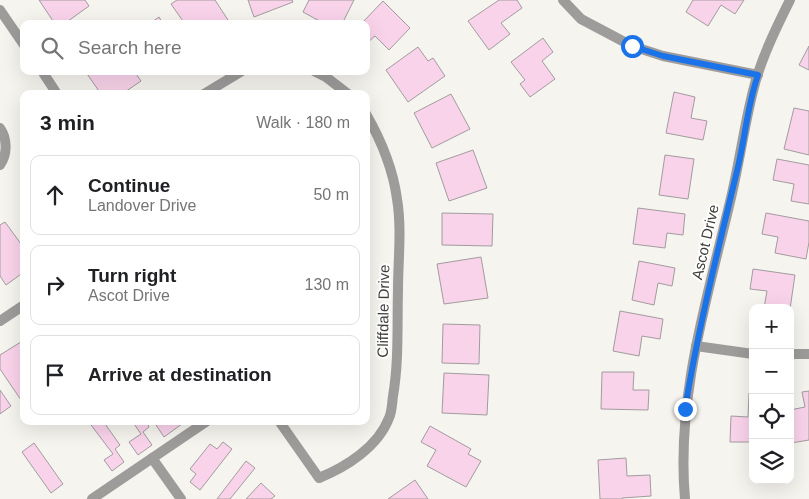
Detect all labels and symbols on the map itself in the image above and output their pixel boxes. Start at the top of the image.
route start [621,35,644,58]
street label: Ascot Drive [688,203,722,281]
street label: Cliffdale Drive [374,264,392,358]
route end [674,398,697,421]

